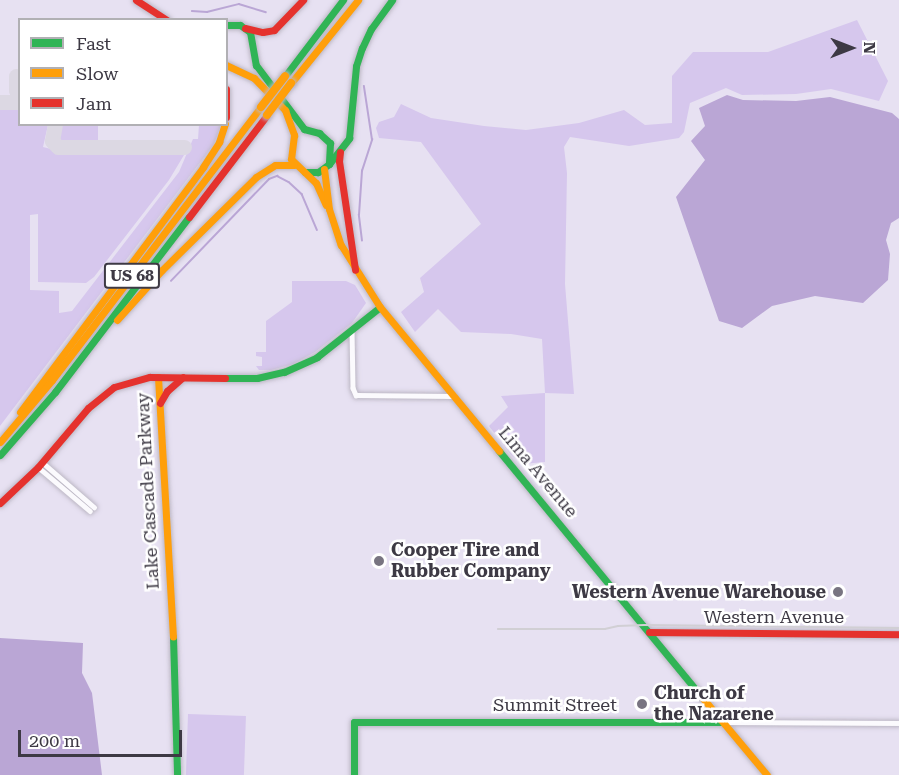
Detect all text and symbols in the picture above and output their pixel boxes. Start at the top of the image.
legend [18,18,228,126]
north arrow [821,18,881,78]
text: Fast [76,33,111,54]
text: N [860,42,879,54]
text: Slow [76,63,118,84]
text: Jam [76,93,112,114]
road number: US 68 [104,263,160,289]
street label: Lake Cascade Parkway [132,392,164,590]
street label: Lima Avenue [494,422,582,522]
place label: Cooper Tire and Rubber Company [391,540,551,582]
marker: Cooper Tire and Rubber Company [372,554,386,568]
place label: Western Avenue Warehouse [572,581,826,603]
marker: Western Avenue Warehouse [831,585,845,599]
street label: Western Avenue [704,606,844,628]
place label: Church of the Nazarene [654,683,774,726]
street label: Summit Street [493,694,617,716]
marker: Church of the Nazarene [635,697,649,711]
scale bar [21,718,184,756]
text: 200 m [29,730,80,751]

